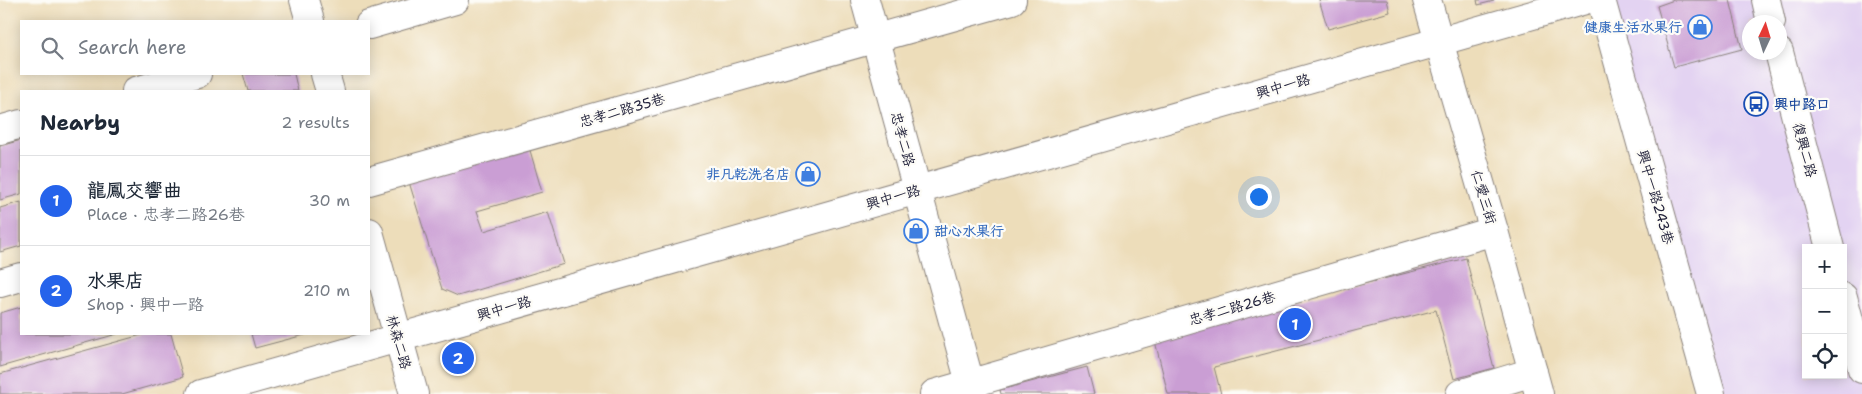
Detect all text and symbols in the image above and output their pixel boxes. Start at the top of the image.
shop icon: 健康生活水果行 [1687,14,1713,40]
north arrow [1742,15,1787,60]
place label: 健康生活水果行 [1584,18,1682,36]
search box [20,20,370,75]
icon: search [38,34,66,62]
text: Search here [78,35,187,60]
street label: 興中一路 [1254,70,1312,102]
street label: 忠孝二路35巷 [577,89,668,131]
bus stop icon: 興中路口 [1743,91,1769,117]
place label: 興中路口 [1774,95,1830,113]
text: Nearby [40,109,120,137]
street label: 忠孝二路 [887,110,919,168]
text: 2 results [281,112,350,133]
street label: 復興二路 [1789,121,1821,179]
street label: 興中一路243巷 [1634,148,1678,247]
shop icon: 非凡乾洗名店 [795,161,821,187]
place label: 非凡乾洗名店 [706,165,790,183]
street label: 仁愛三街 [1467,168,1501,226]
text: 龍鳳交響曲 [87,178,182,203]
street label: 興中一路 [864,181,922,213]
your location [1246,184,1272,210]
text: 1 [52,190,60,211]
text: 30 m [309,190,350,211]
text: Place · 忠孝二路26巷 [87,204,245,225]
shop icon: 甜心水果行 [903,218,929,244]
place label: 甜心水果行 [934,222,1004,240]
map controls [1802,244,1847,379]
button: + [1802,244,1847,289]
text: 水果店 [87,268,144,293]
text: 2 [50,280,62,301]
text: 210 m [303,280,350,301]
street label: 忠孝二路26巷 [1187,287,1278,329]
button: − [1802,289,1847,334]
street label: 興中一路 [475,292,533,324]
text: Shop · 興中一路 [87,294,204,315]
pin: 1 [1279,305,1311,343]
street label: 林森二路 [383,313,415,371]
button: locate [1802,334,1847,379]
pin: 2 [442,339,474,377]

